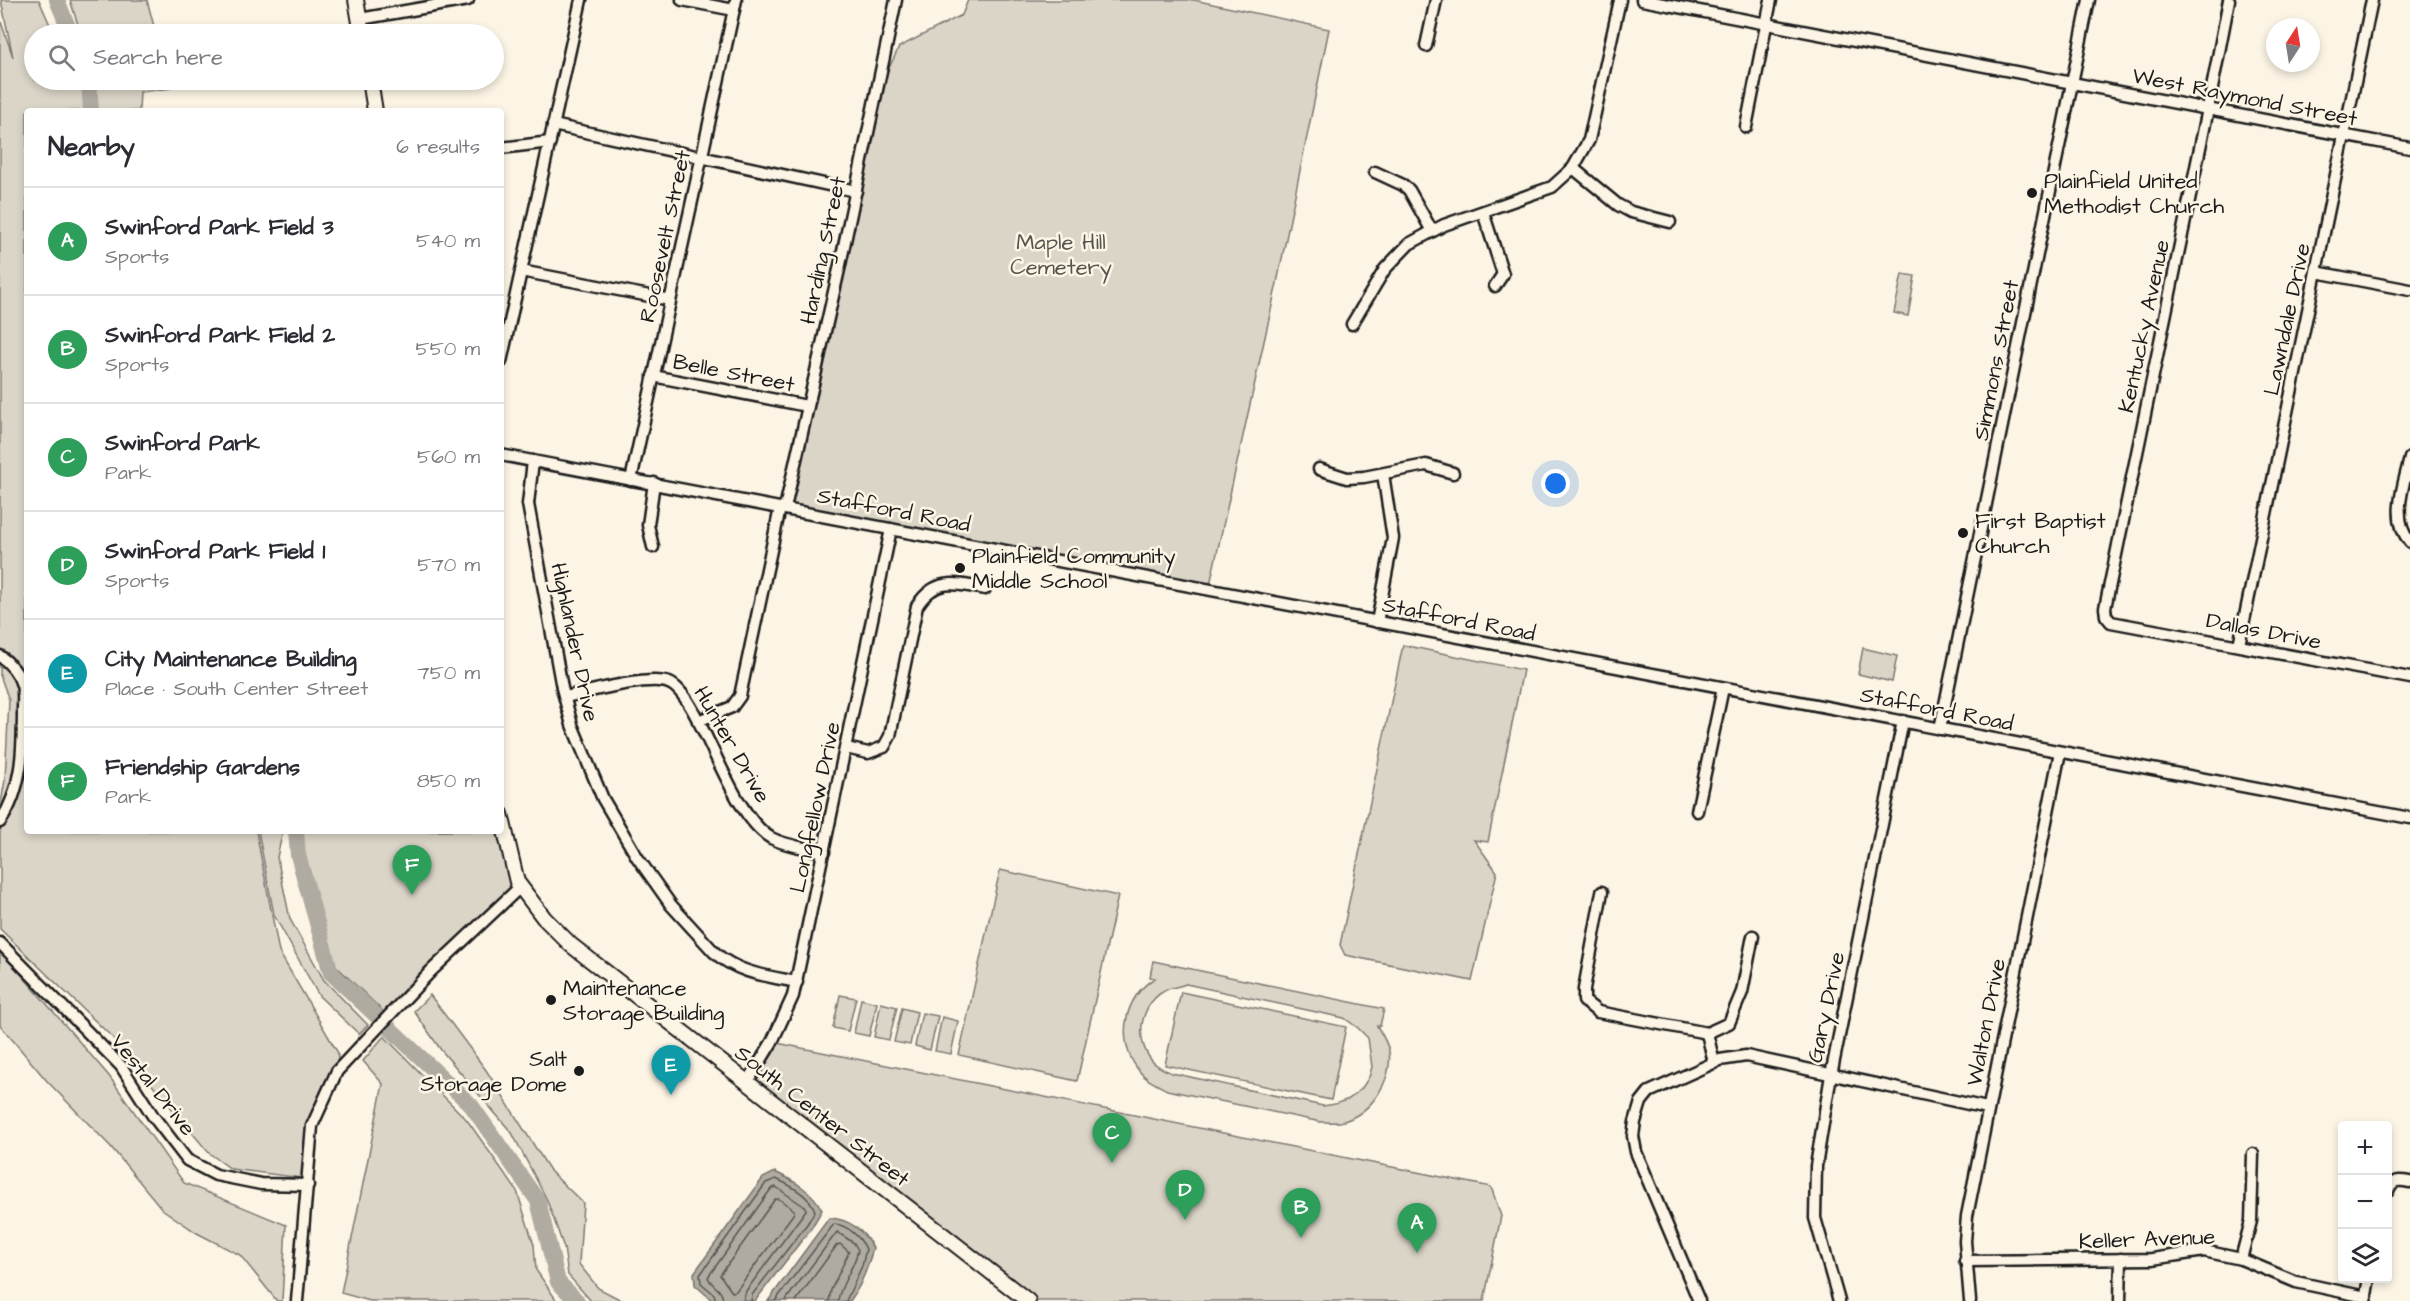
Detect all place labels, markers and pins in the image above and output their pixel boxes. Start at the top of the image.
place label: Plainfield United Methodist Church [2044,166,2224,222]
marker: Plainfield United Methodist Church [2025,186,2039,200]
place label: First Baptist Church [1975,506,2106,562]
marker: First Baptist Church [1956,526,1970,540]
place label: Plainfield Community Middle School [972,541,1176,597]
marker: Plainfield Community Middle School [953,561,967,575]
pin: F [392,846,432,895]
place label: Maintenance Storage Building [563,973,724,1030]
marker: Maintenance Storage Building [544,993,558,1007]
place label: Salt Storage Dome [421,1044,567,1101]
pin: E [652,1046,690,1095]
marker: Salt Storage Dome [572,1064,586,1078]
pin: C [1092,1114,1132,1163]
pin: D [1166,1170,1204,1220]
pin: B [1282,1188,1320,1238]
pin: A [1398,1204,1436,1253]

